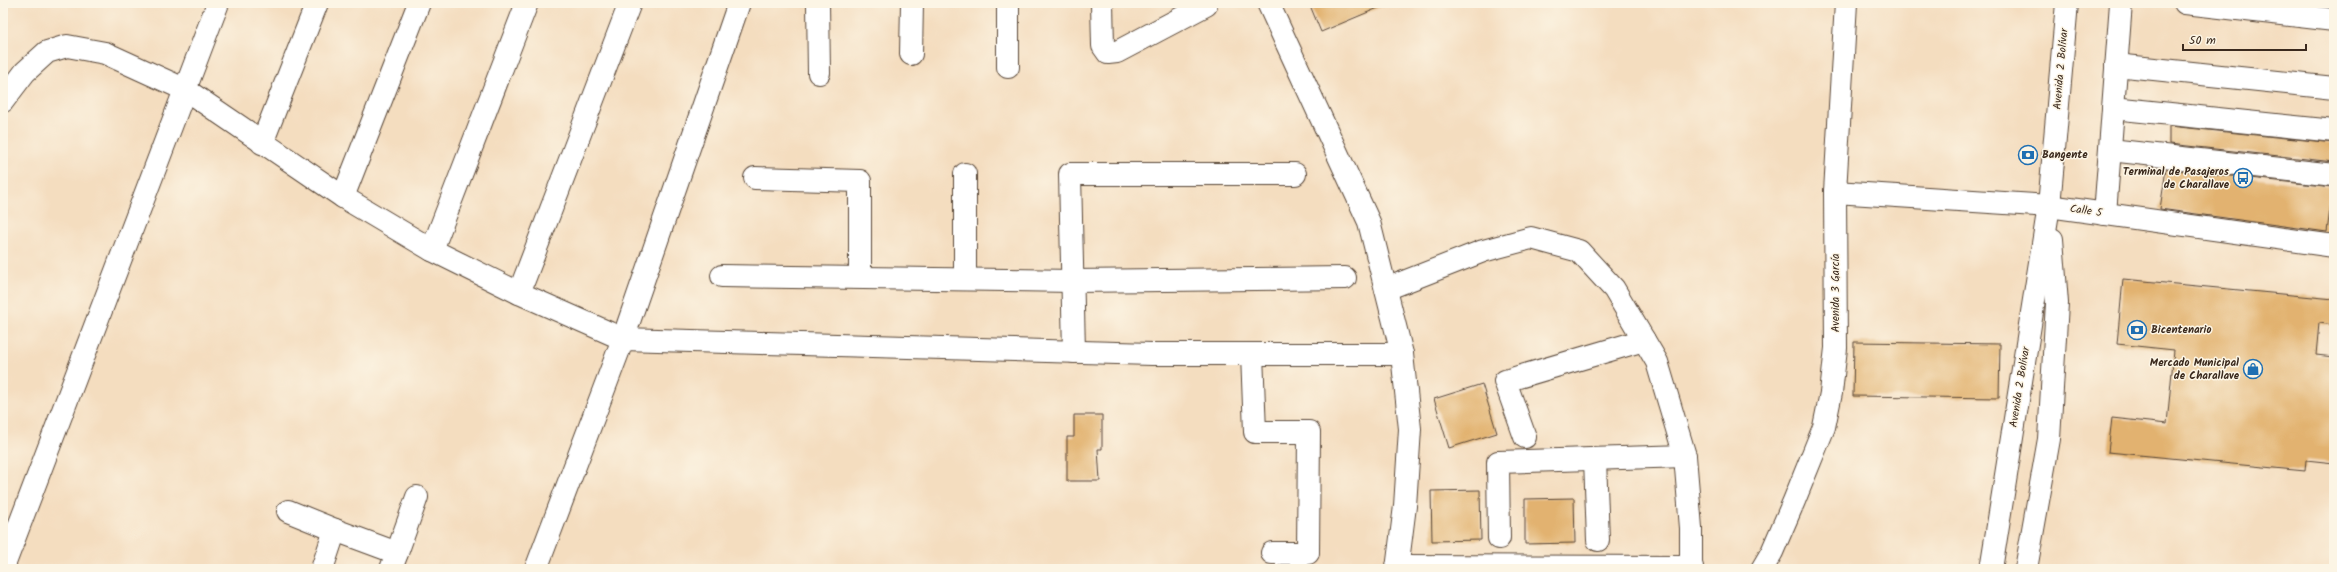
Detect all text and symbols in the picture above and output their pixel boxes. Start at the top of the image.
street label: Avenida 2 Bolívar [2048,26,2074,110]
scale bar [2183,26,2306,52]
text: 50 m [2189,31,2216,50]
bank icon: Bangente [2017,144,2039,166]
place label: Bangente [2042,146,2088,164]
place label: Terminal de Pasajeros de Charallave [2123,163,2230,194]
bus stop icon: Terminal de Pasajeros de Charallave [2232,167,2254,189]
street label: Calle 5 [2069,200,2104,222]
street label: Avenida 3 García [1827,254,1845,332]
bank icon: Bicentenario [2126,319,2148,341]
place label: Bicentenario [2151,321,2211,339]
street label: Avenida 2 Bolívar [2005,344,2035,429]
place label: Mercado Municipal de Charallave [2150,354,2240,385]
shop icon: Mercado Municipal de Charallave [2242,358,2264,380]

